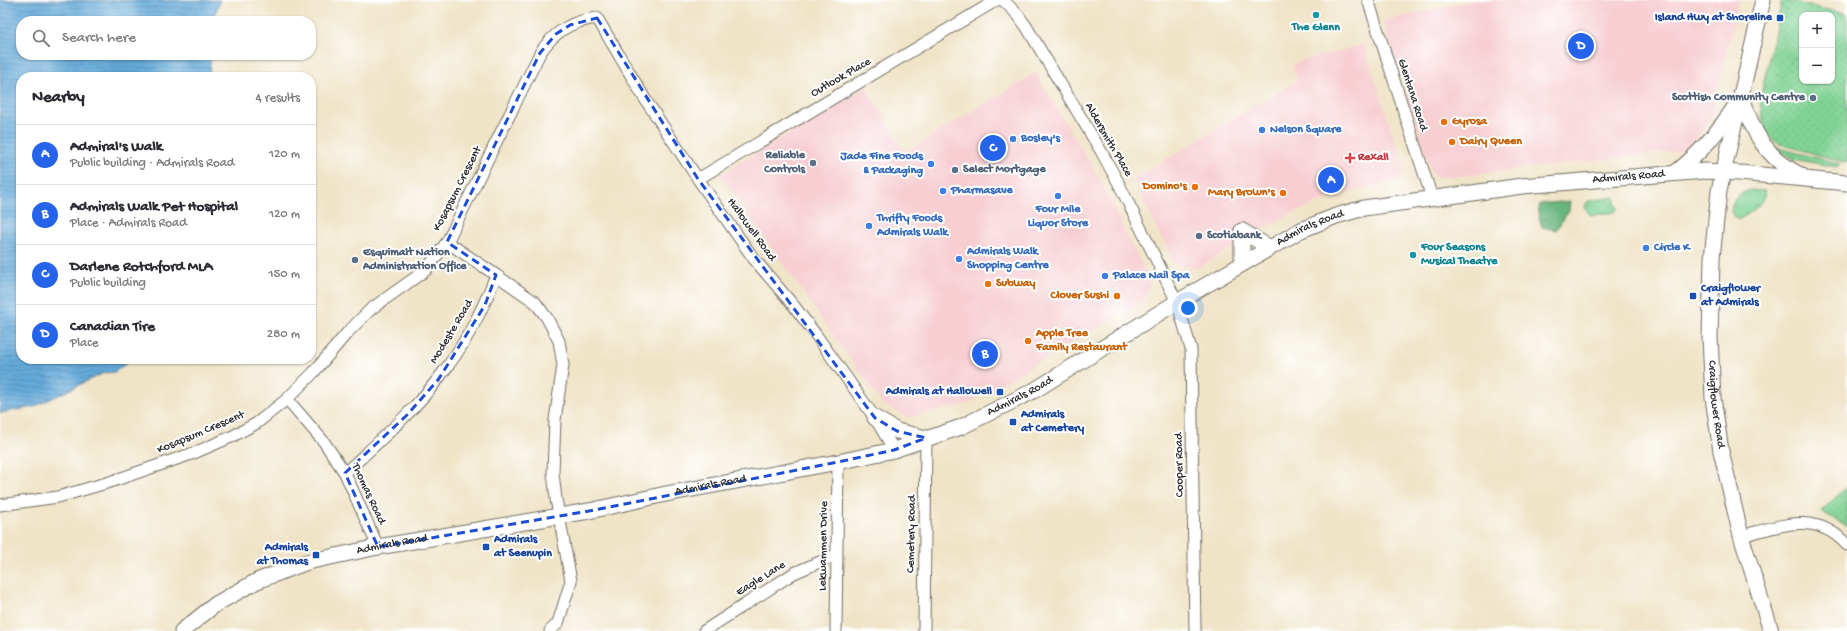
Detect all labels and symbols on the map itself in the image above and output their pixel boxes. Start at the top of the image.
marker: The Glenn [1311,10,1321,20]
place label: Island Hwy at Shoreline [1655,11,1773,25]
marker: Island Hwy at Shoreline [1775,13,1785,23]
place label: The Glenn [1291,21,1340,35]
pin: D [1568,31,1594,61]
street label: Outlook Place [808,55,874,101]
street label: Glentana Road [1394,57,1431,134]
place label: Scottish Community Centre [1672,91,1806,105]
marker: Scottish Community Centre [1808,93,1818,103]
street label: Aldersmith Place [1081,101,1135,180]
place label: Gyrosa [1452,115,1488,129]
marker: Gyrosa [1439,117,1449,127]
place label: Nelson Square [1270,123,1342,137]
marker: Nelson Square [1257,125,1267,135]
place label: Bosley's [1020,132,1061,146]
pin: C [980,133,1006,163]
marker: Bosley's [1008,134,1018,144]
place label: Dairy Queen [1459,135,1522,149]
marker: Dairy Queen [1447,137,1457,147]
street label: Kosapsum Crescent [431,143,486,234]
place label: Reliable Controls [763,149,806,177]
place label: Jade Fine Foods & Packaging [839,150,924,178]
place label: Rexall [1357,151,1389,165]
marker: Rexall [1345,153,1355,163]
marker: Reliable Controls [808,158,818,168]
marker: Jade Fine Foods & Packaging [926,159,936,169]
place label: Select Mortgage [963,163,1046,177]
marker: Select Mortgage [950,165,960,175]
pin: A [1318,165,1344,195]
street label: Admirals Road [1592,167,1666,187]
place label: Domino's [1141,180,1188,194]
marker: Domino's [1190,182,1200,192]
place label: Pharmasave [950,184,1014,198]
marker: Pharmasave [938,186,948,196]
place label: Mary Brown's [1208,186,1276,200]
marker: Mary Brown's [1278,188,1288,198]
marker: Four Mile Liquor Store [1053,191,1063,201]
street label: Hallowell Road [723,196,779,265]
place label: Four Mile Liquor Store [1028,203,1089,231]
street label: Admirals Road [1274,207,1346,250]
place label: Thrifty Foods Admirals Walk [876,212,950,240]
marker: Thrifty Foods Admirals Walk [864,221,874,231]
place label: Scotiabank [1207,229,1263,243]
marker: Scotiabank [1194,231,1204,241]
place label: Four Seasons Musical Theatre [1420,241,1498,269]
place label: Circle K [1653,241,1691,255]
marker: Circle K [1641,243,1651,253]
place label: Admirals Walk Shopping Centre [966,245,1050,273]
place label: Esquimalt Nation Administration Office [362,246,467,274]
marker: Four Seasons Musical Theatre [1408,250,1418,260]
marker: Admirals Walk Shopping Centre [954,254,964,264]
marker: Esquimalt Nation Administration Office [350,255,360,265]
place label: Palace Nail Spa [1112,269,1191,283]
marker: Palace Nail Spa [1100,271,1110,281]
place label: Subway [996,277,1035,291]
marker: Subway [983,279,993,289]
place label: Craigflower at Admirals [1700,282,1762,310]
place label: Clover Sushi [1049,289,1109,303]
marker: Clover Sushi [1112,291,1122,301]
marker: Craigflower at Admirals [1688,291,1698,301]
street label: Modeste Road [427,297,477,367]
your location [1178,298,1198,318]
place label: Apple Tree Family Restaurant [1035,327,1128,355]
marker: Apple Tree Family Restaurant [1023,336,1033,346]
pin: B [972,339,998,369]
street label: Craigflower Road [1704,360,1728,450]
street label: Admirals Road [985,373,1056,420]
place label: Admirals at Hallowell [885,385,992,399]
marker: Admirals at Hallowell [995,387,1005,397]
street label: Kosapsum Crescent [155,408,248,458]
place label: Admirals at Cemetery [1020,408,1084,436]
marker: Admirals at Cemetery [1008,417,1018,427]
street label: Cooper Road [1172,432,1188,497]
street label: Thomas Road [347,460,389,528]
street label: Admirals Road [674,472,749,499]
street label: Cemetery Road [904,494,920,573]
street label: Lekwammen Drive [816,500,832,591]
street label: Admirals Road [355,531,430,558]
place label: Admirals at Seenupin [493,533,552,561]
place label: Admirals at Thomas [256,541,309,569]
marker: Admirals at Seenupin [481,542,491,552]
marker: Admirals at Thomas [311,550,321,560]
street label: Eagle Lane [734,558,789,600]

